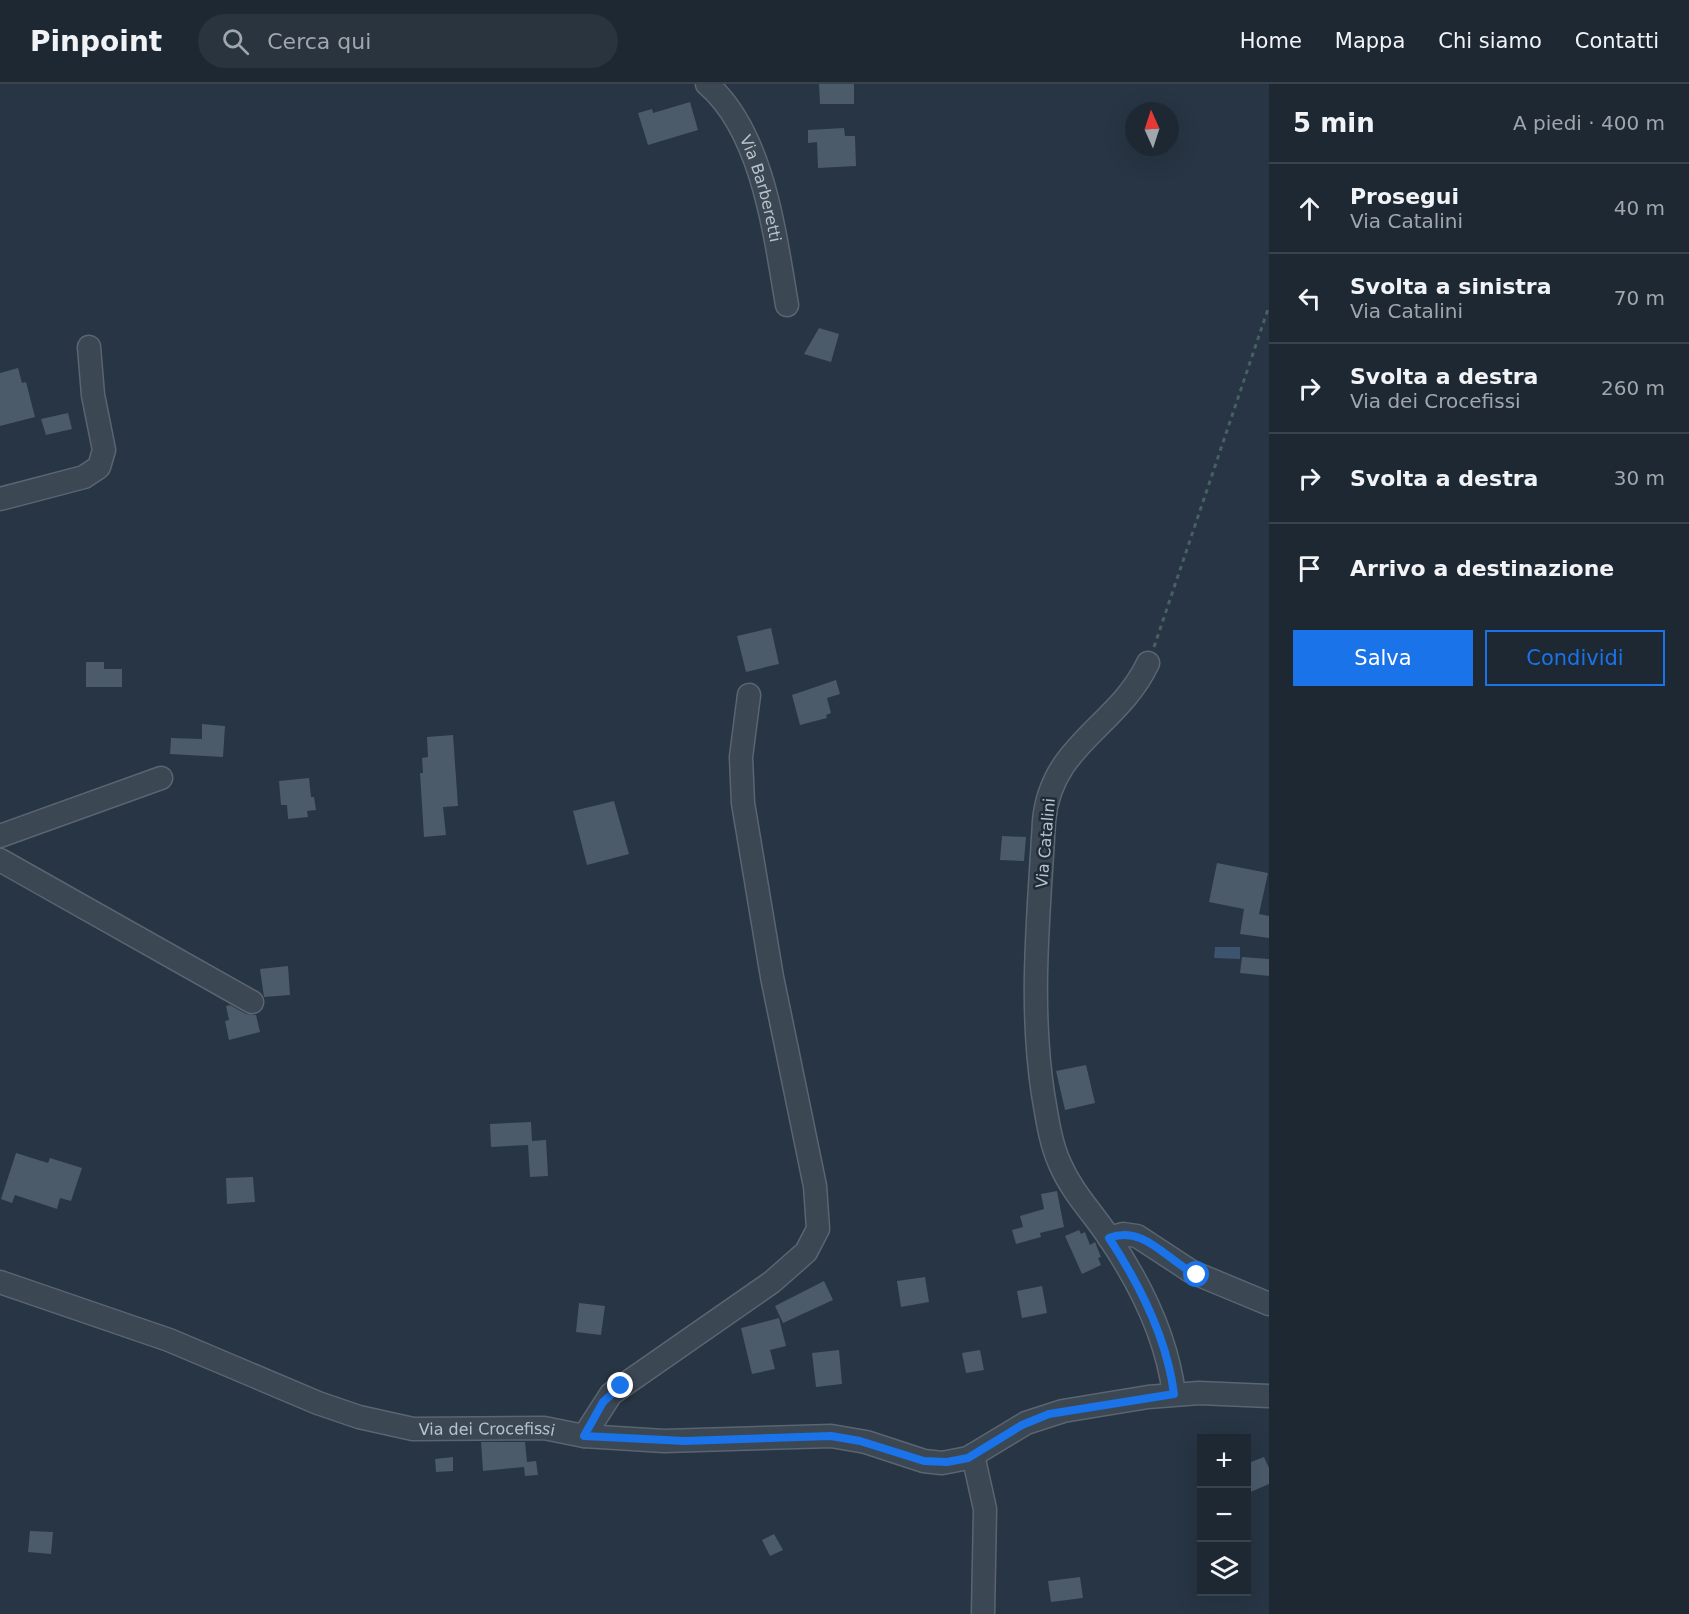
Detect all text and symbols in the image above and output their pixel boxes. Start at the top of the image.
search box [198,14,618,68]
text: Pinpoint [30,25,162,58]
icon: search [219,25,252,58]
text: Cerca qui [267,29,371,54]
text: Home [1240,29,1302,53]
text: Mappa [1335,29,1405,53]
text: Chi siamo [1438,29,1542,53]
text: Contatti [1575,29,1659,53]
north arrow [1125,102,1179,156]
text: 5 min [1293,108,1375,138]
text: A piedi · 400 m [1513,111,1665,135]
street label: Via Barberetti [736,132,785,244]
text: Prosegui [1350,184,1459,209]
icon: ahead [1293,192,1326,225]
text: 40 m [1614,196,1665,220]
text: Via Catalini [1350,209,1463,233]
text: Svolta a sinistra [1350,274,1552,299]
icon: left [1293,282,1326,315]
text: 70 m [1614,286,1665,310]
text: Via Catalini [1350,299,1463,323]
text: Svolta a destra [1350,364,1538,389]
icon: right [1293,372,1326,405]
text: 260 m [1601,376,1665,400]
text: Via dei Crocefissi [1350,389,1521,413]
icon: right [1293,462,1326,495]
text: Svolta a destra [1350,466,1538,491]
text: 30 m [1614,466,1665,490]
icon: arrive [1293,552,1326,585]
text: Arrivo a destinazione [1350,556,1614,581]
button: Salva [1293,630,1473,686]
button: Condividi [1485,630,1665,686]
street label: Via Catalini [1032,797,1059,889]
route start [1183,1261,1209,1287]
route end [607,1372,633,1398]
street label: Via dei Crocefissi [419,1419,557,1440]
map controls [1197,1434,1251,1596]
button: + [1197,1434,1251,1488]
button: − [1197,1488,1251,1542]
button: layers [1197,1542,1251,1596]

